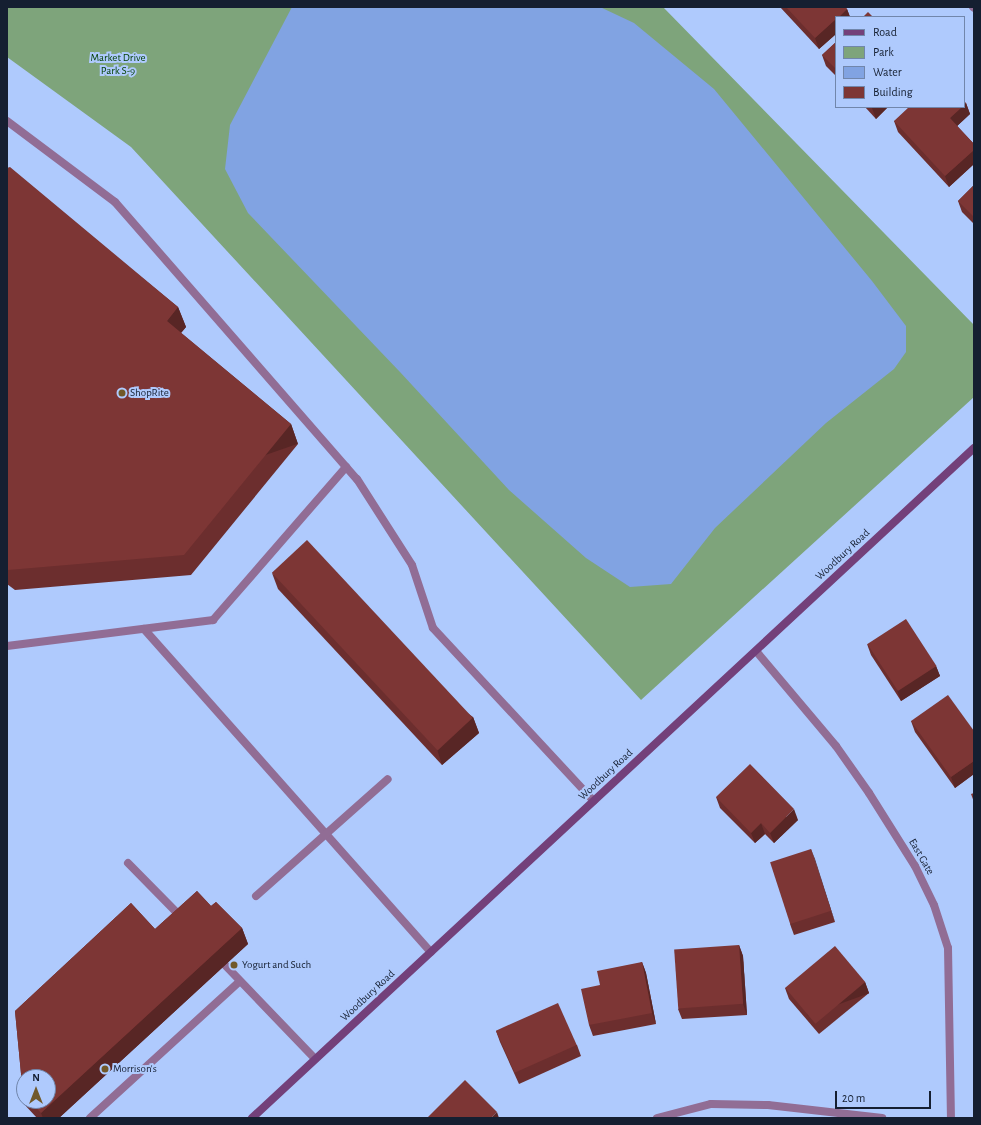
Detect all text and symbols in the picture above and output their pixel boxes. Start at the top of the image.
legend [835,16,965,108]
text: Road [873,26,897,38]
text: Park [873,46,894,58]
park label: Market Drive Park S-9 [90,52,146,78]
text: Water [873,66,902,78]
text: Building [873,86,913,98]
place label: ShopRite [130,386,169,400]
marker: ShopRite [117,388,127,398]
street label: Woodbury Road [813,527,873,583]
street label: Woodbury Road [576,747,636,803]
street label: East Gate [905,837,937,877]
place label: Yogurt and Such [242,958,311,972]
marker: Yogurt and Such [229,960,239,970]
street label: Woodbury Road [338,968,398,1024]
place label: Morrison's [113,1062,157,1076]
marker: Morrison's [100,1064,110,1074]
north arrow [16,1069,56,1109]
text: N [32,1072,40,1083]
scale bar [837,1083,933,1109]
text: 20 m [842,1092,865,1104]

